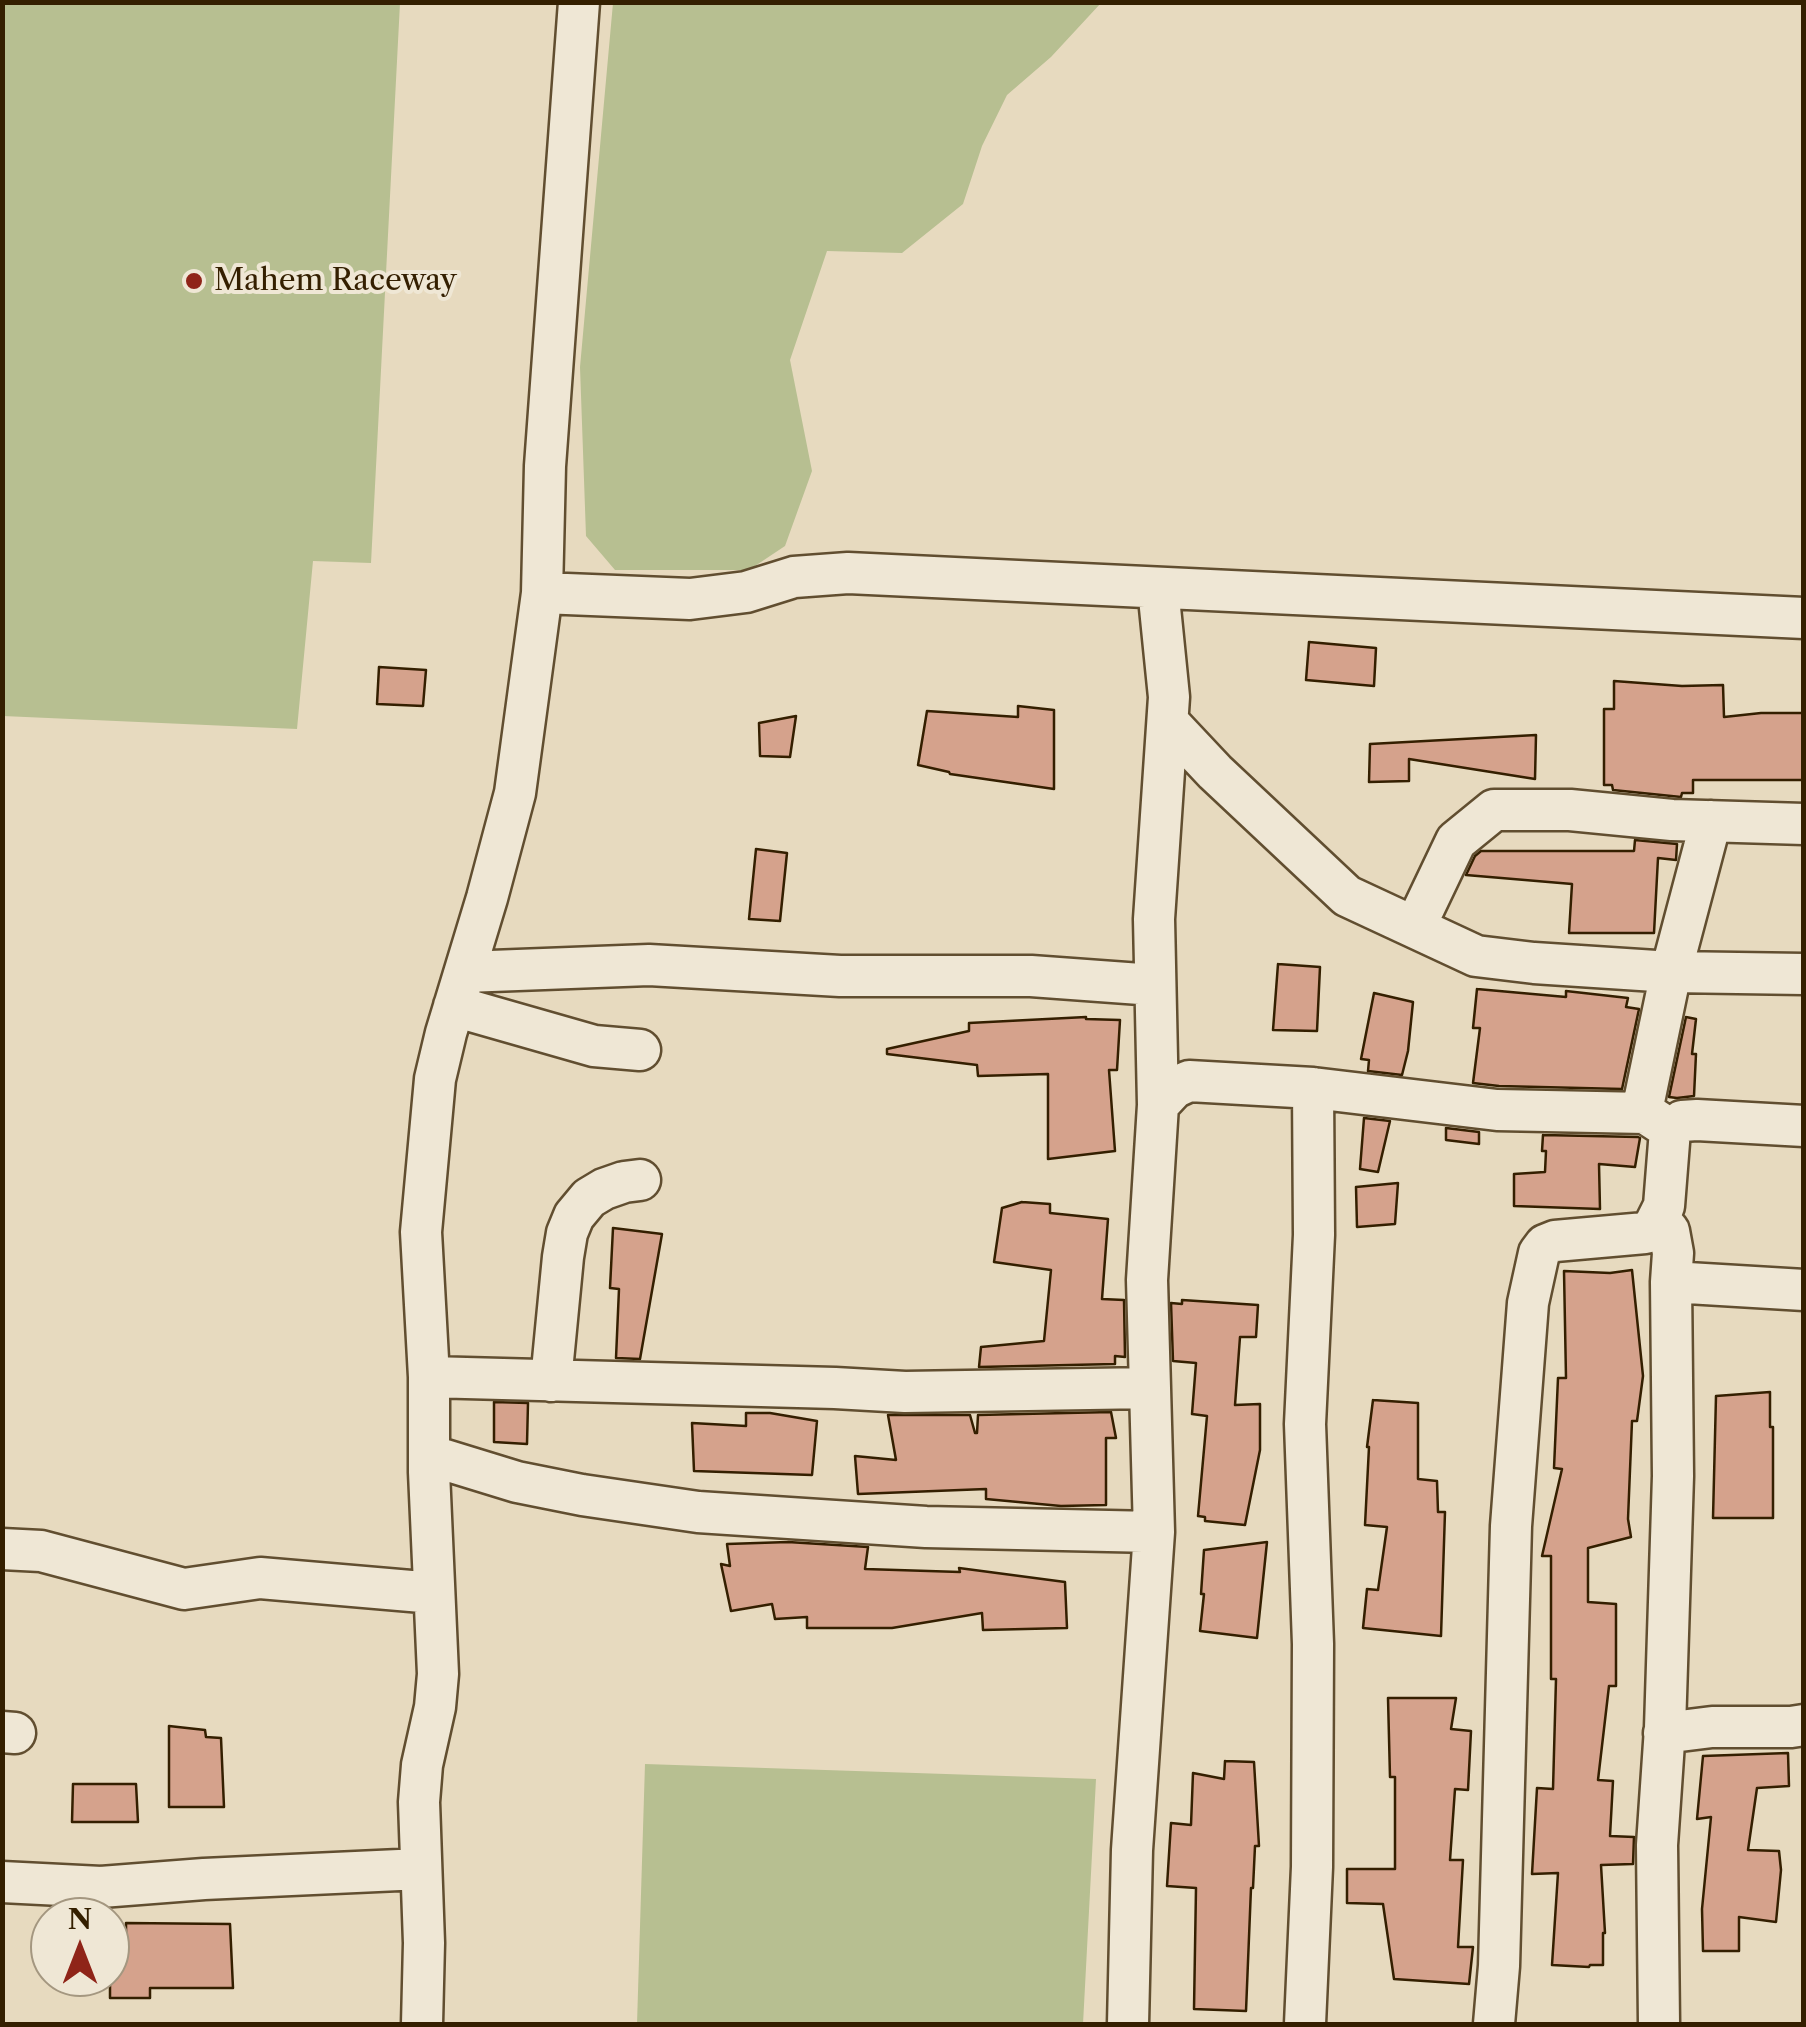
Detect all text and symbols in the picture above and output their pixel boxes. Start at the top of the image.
place label: Mahem Raceway [214,263,457,299]
marker: Mahem Raceway [183,270,205,292]
north arrow [30,1897,130,1997]
text: N [68,1902,92,1936]

